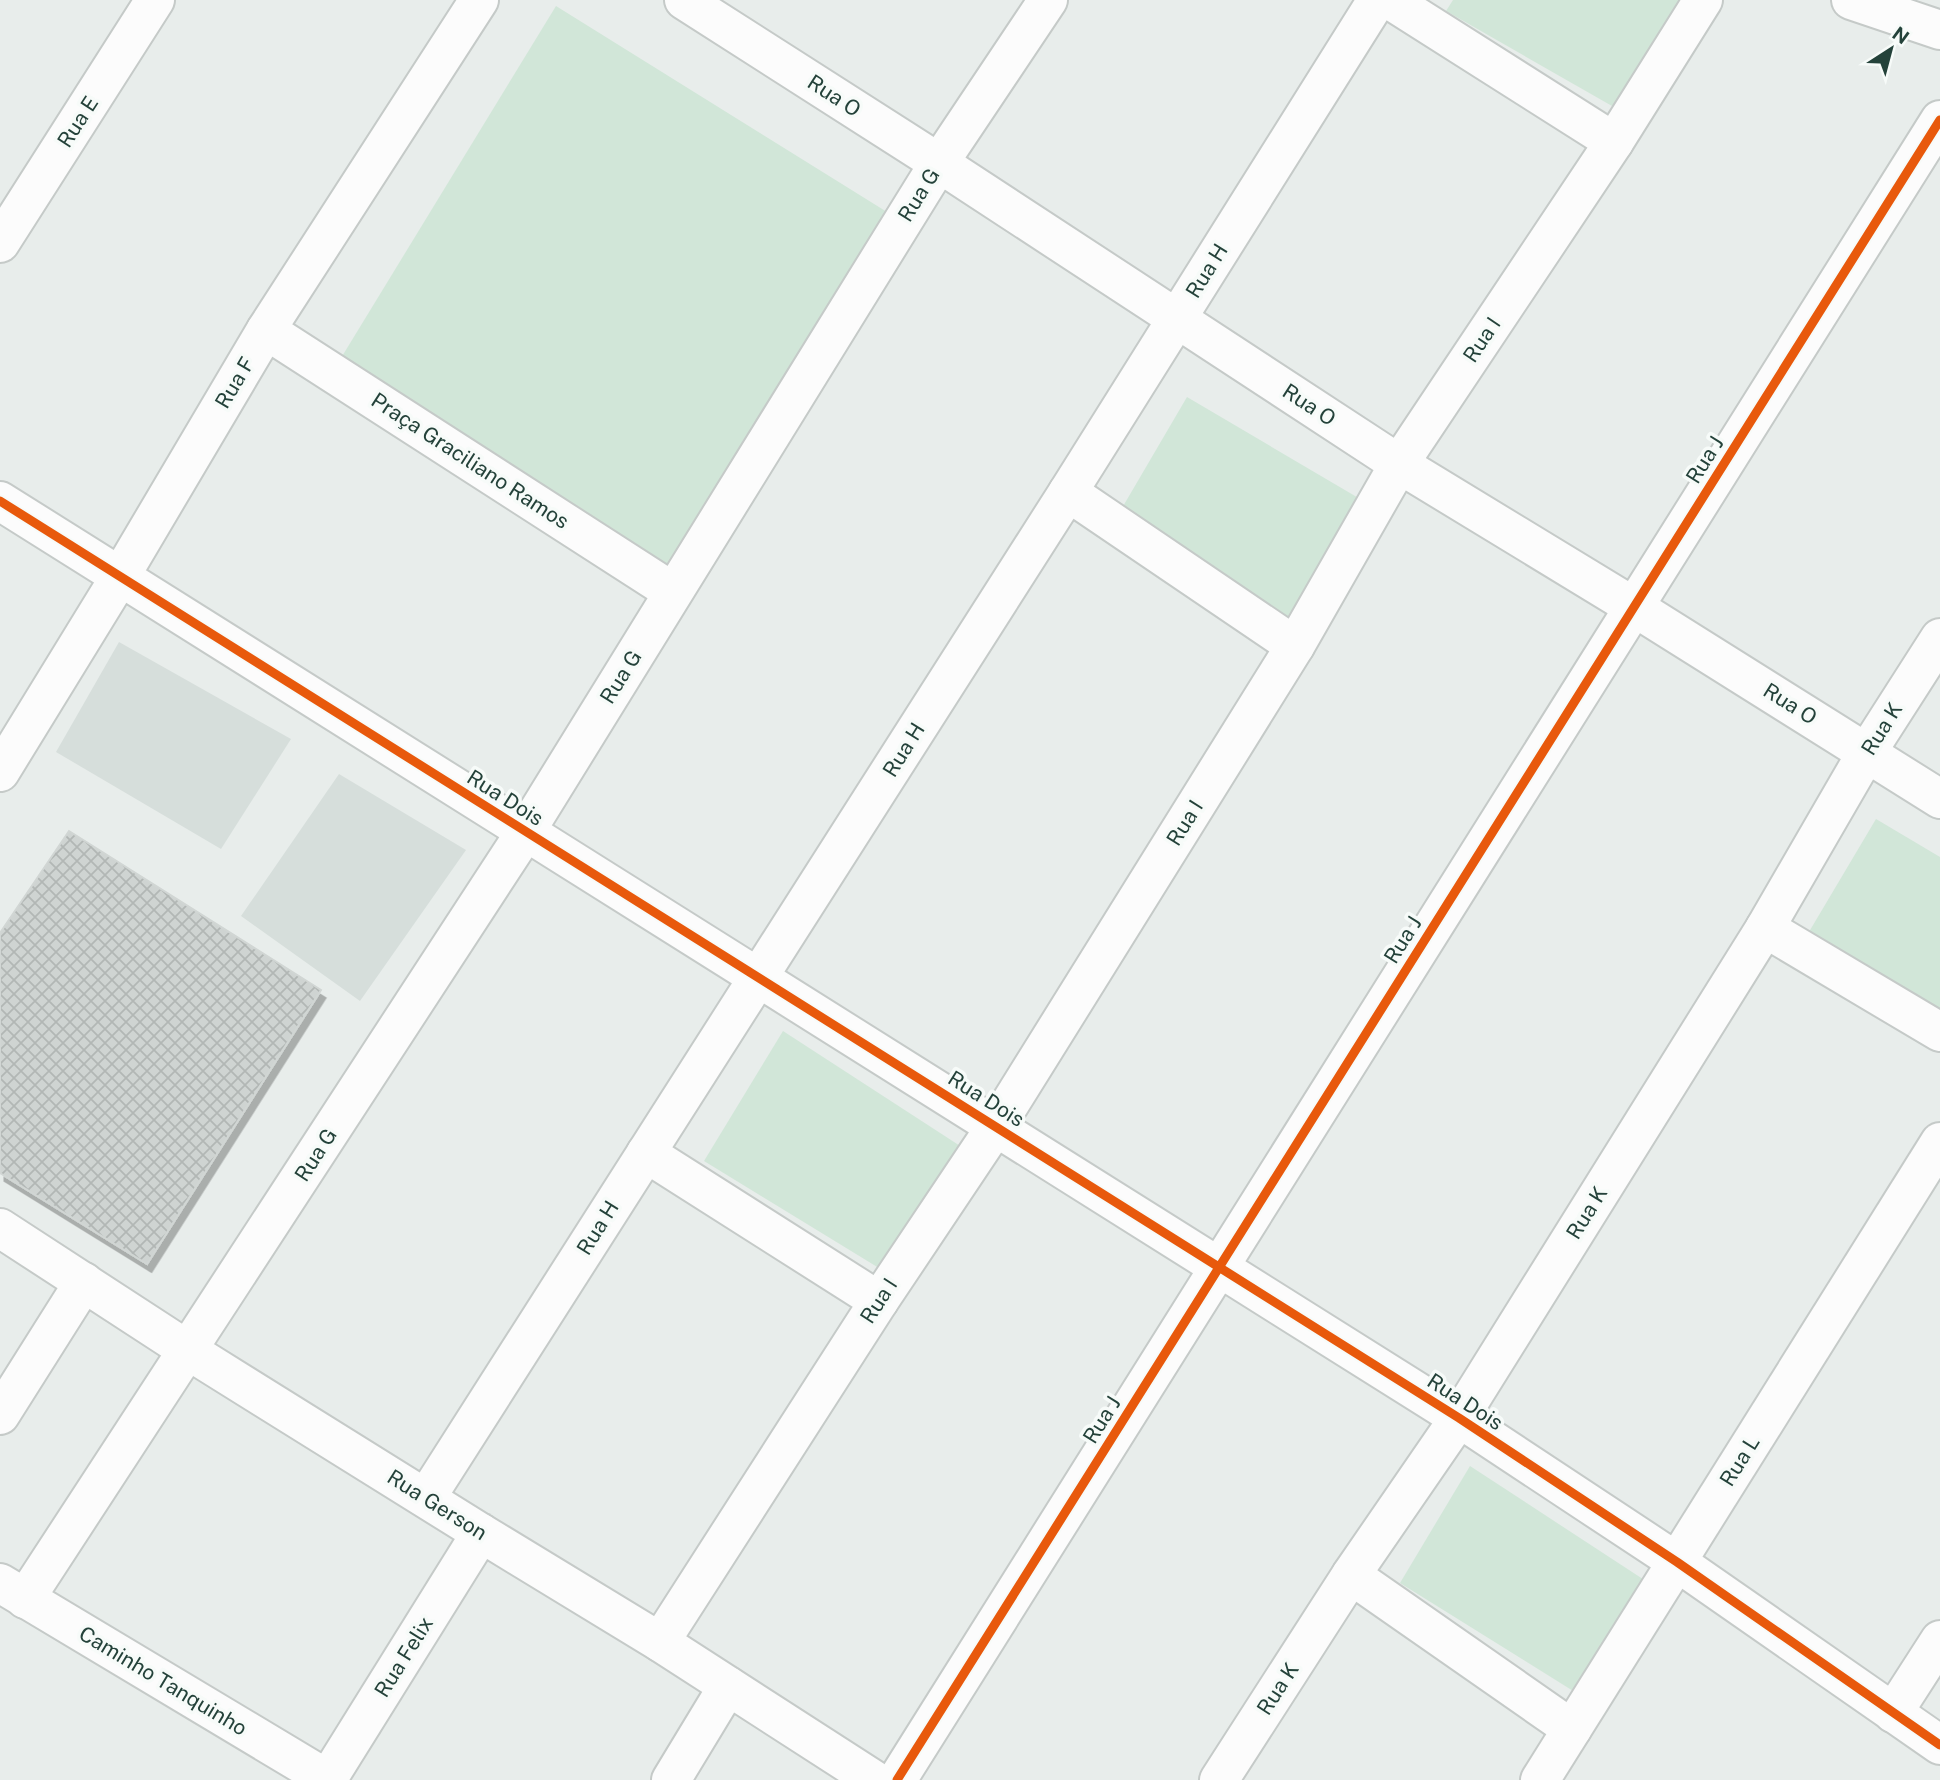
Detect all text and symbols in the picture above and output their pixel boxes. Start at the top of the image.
north arrow [1856,14,1926,84]
text: N [1889,22,1913,49]
street label: Rua O [803,69,866,122]
street label: Rua E [52,91,103,152]
street label: Rua G [893,163,945,226]
street label: Rua H [1180,239,1233,302]
street label: Rua I [1458,312,1506,367]
street label: Rua F [210,353,260,413]
street label: Rua O [1278,378,1341,431]
street label: Praça Graciliano Ramos [367,387,574,534]
street label: Rua J [1680,431,1729,488]
street label: Rua G [595,645,647,708]
street label: Rua O [1759,678,1822,730]
street label: Rua K [1856,698,1907,760]
street label: Rua H [877,718,930,781]
street label: Rua Dois [463,764,548,831]
street label: Rua I [1161,795,1208,850]
street label: Rua J [1378,911,1427,968]
street label: Rua Dois [944,1065,1029,1132]
street label: Rua G [289,1123,342,1186]
street label: Rua K [1561,1182,1612,1244]
street label: Rua H [571,1196,624,1259]
street label: Rua I [855,1273,902,1328]
street label: Rua Dois [1423,1368,1508,1435]
street label: Rua J [1077,1391,1126,1448]
street label: Rua L [1714,1431,1765,1491]
street label: Rua Gerson [383,1464,492,1545]
street label: Rua Felix [369,1612,438,1702]
street label: Caminho Tanquinho [75,1620,252,1741]
street label: Rua K [1252,1658,1304,1720]

